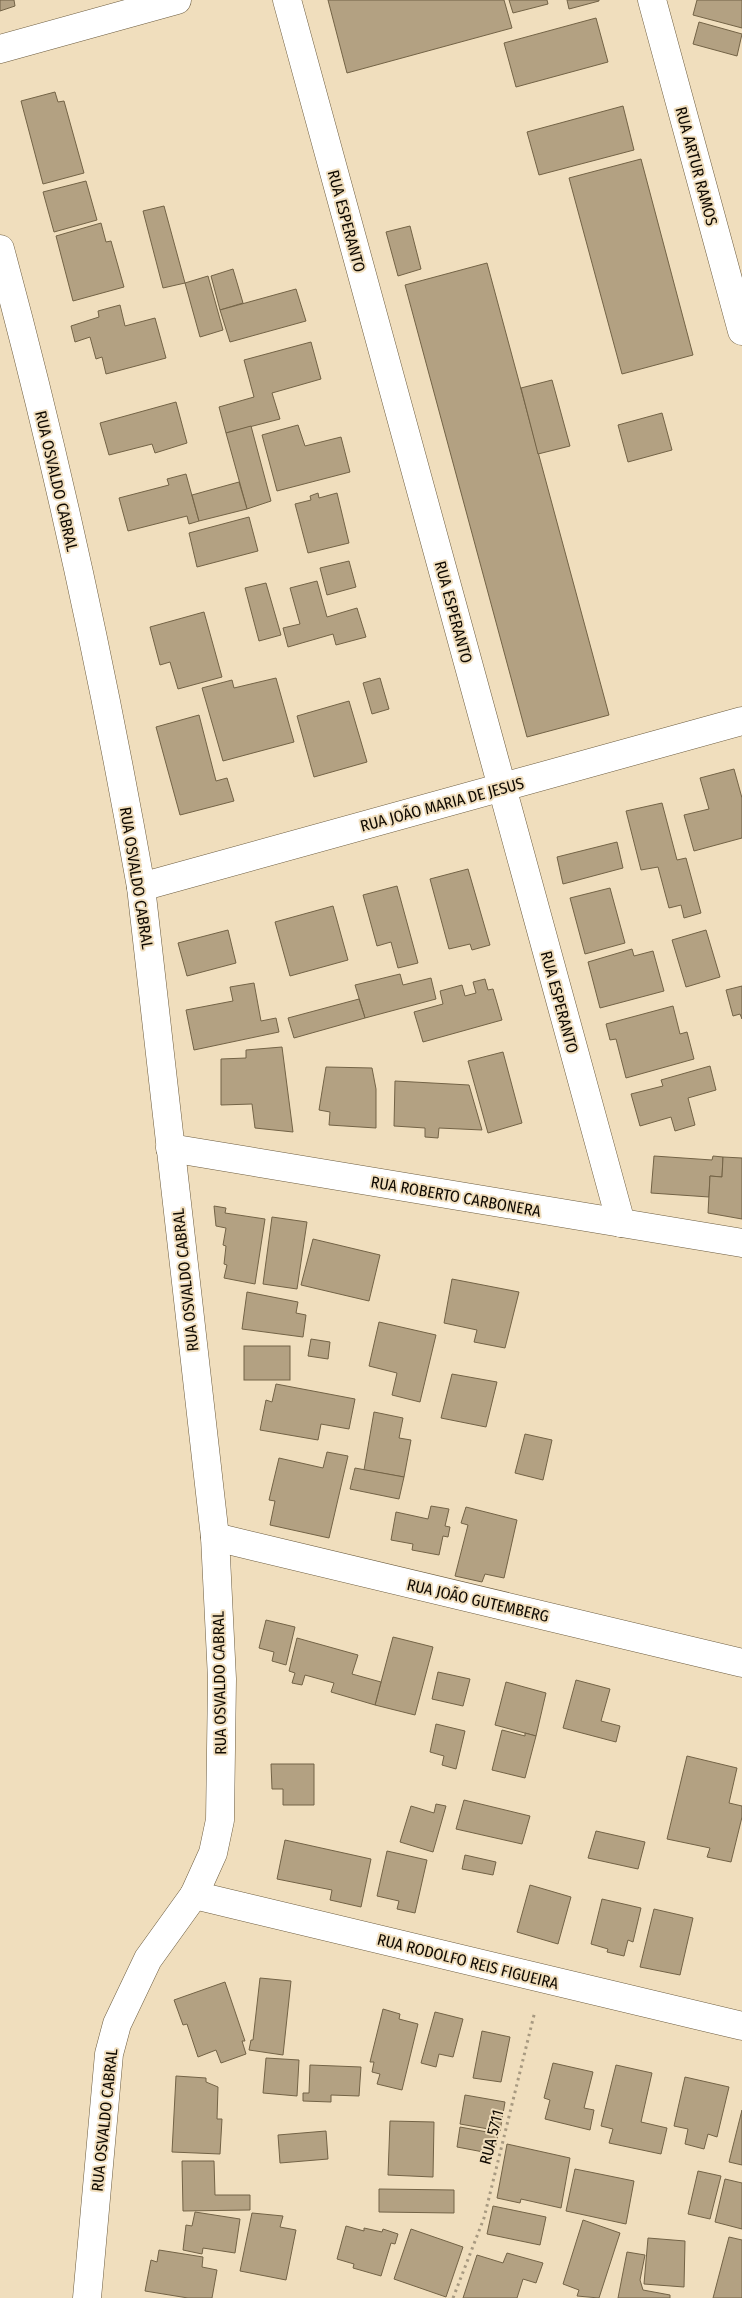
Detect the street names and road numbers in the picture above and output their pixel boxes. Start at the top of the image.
street label: RUA ARTUR RAMOS [671,105,722,228]
street label: RUA ESPERANTO [324,168,369,274]
street label: RUA OSVALDO CABRAL [31,409,82,553]
street label: RUA ESPERANTO [431,559,476,665]
street label: RUA JOÃO MARIA DE JESUS [358,773,526,835]
street label: RUA OSVALDO CABRAL [116,806,157,951]
street label: RUA ESPERANTO [537,949,582,1055]
street label: RUA ROBERTO CARBONERA [369,1172,543,1221]
street label: RUA OSVALDO CABRAL [169,1207,202,1352]
street label: RUA JOÃO GUTEMBERG [405,1575,551,1626]
street label: RUA OSVALDO CABRAL [209,1611,230,1755]
street label: RUA RODOLFO REIS FIGUEIRA [375,1930,561,1993]
street label: RUA OSVALDO CABRAL [88,2048,121,2193]
street label: RUA 5711 [476,2108,507,2166]

